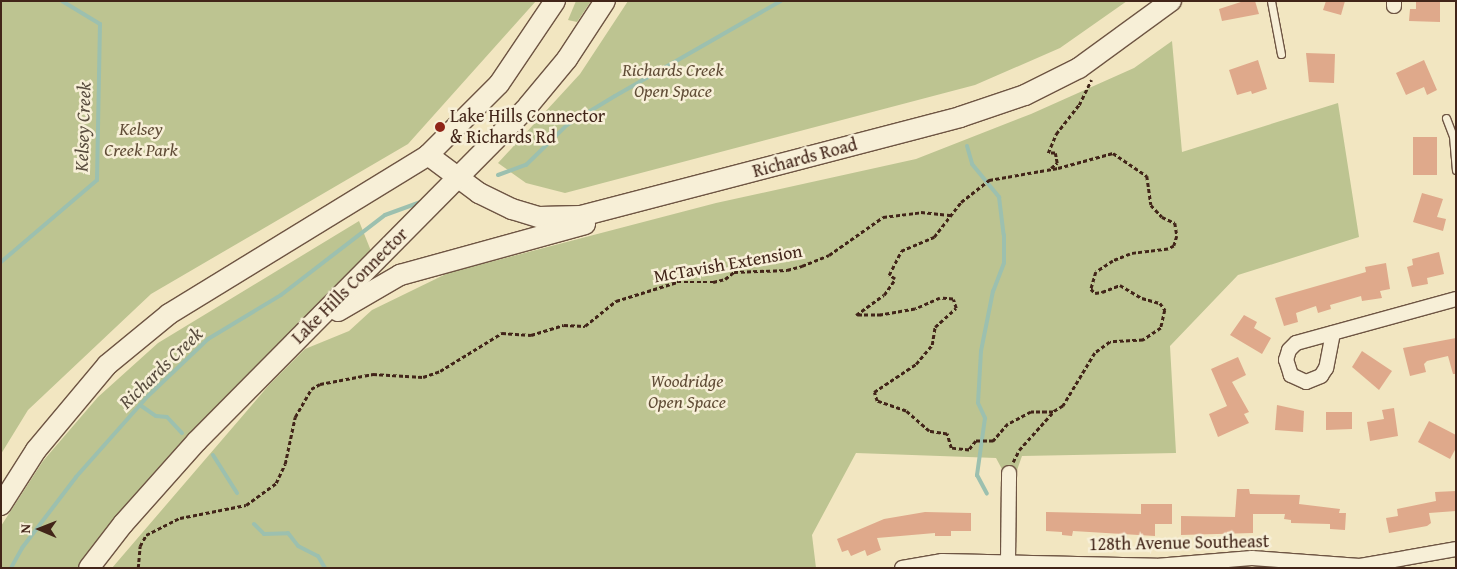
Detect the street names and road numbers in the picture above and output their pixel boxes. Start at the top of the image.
street label: Richards Road [750,134,860,182]
street label: Lake Hills Connector [287,223,413,349]
street label: McTavish Extension [652,240,804,288]
street label: 128th Avenue Southeast [1089,531,1269,555]

